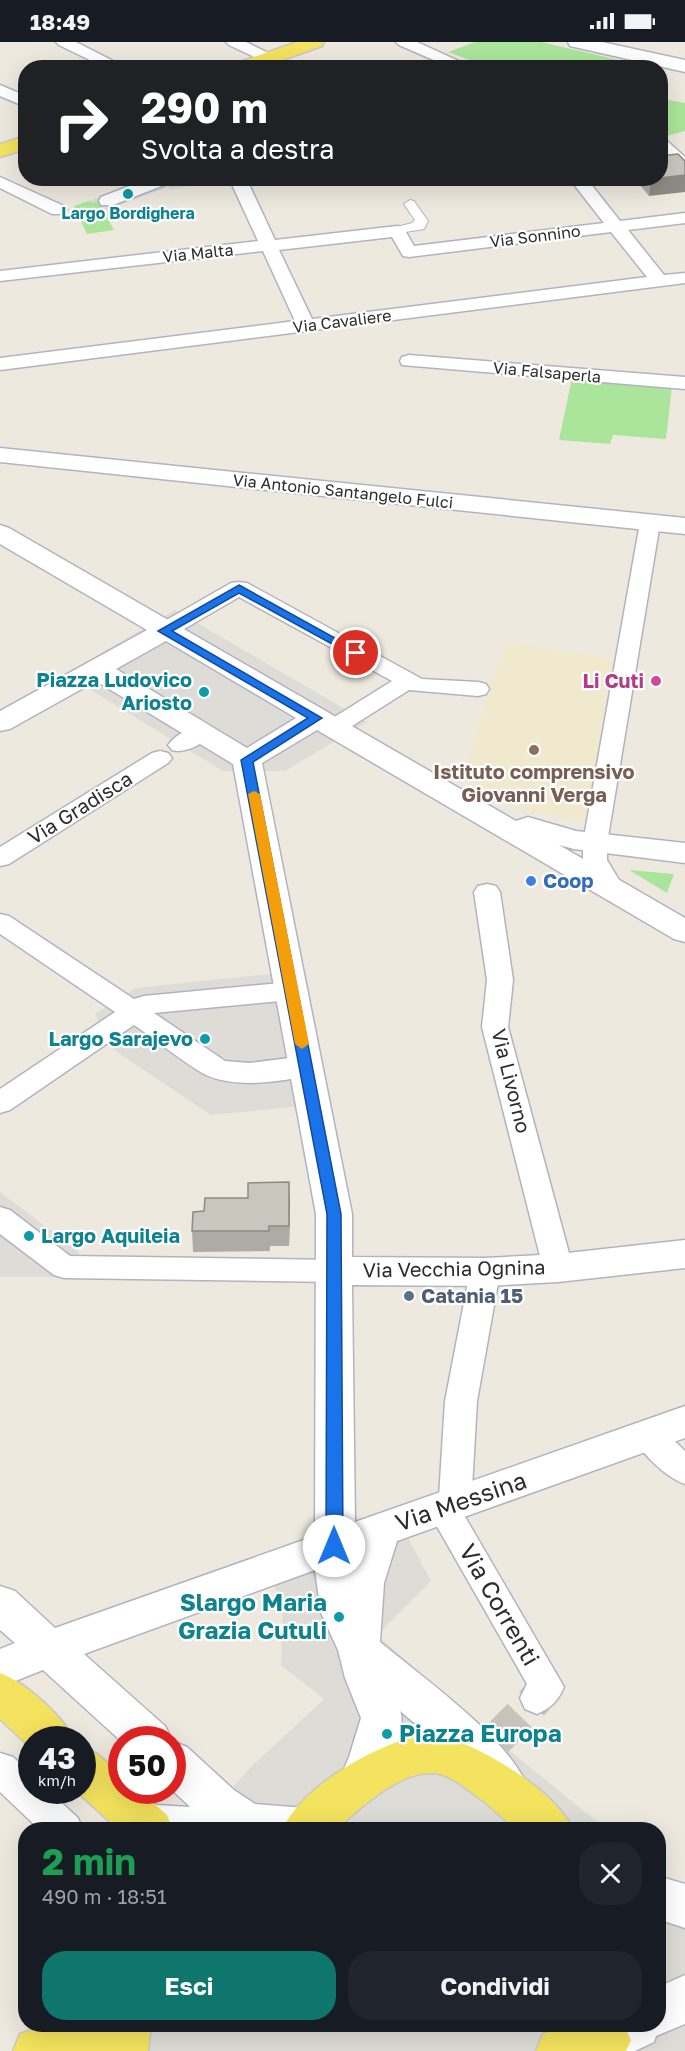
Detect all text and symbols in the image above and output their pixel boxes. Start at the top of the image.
text: 18:49 [30,8,90,35]
text: 290 m [141,82,268,132]
icon: right [42,84,120,162]
text: Svolta a destra [141,133,335,165]
marker: Largo Bordighera [121,187,135,201]
place label: Largo Bordighera [61,203,195,223]
street label: Via Sonnino [488,221,582,251]
street label: Via Malta [162,239,234,267]
street label: Via Cavaliere [292,305,392,337]
street label: Via Falsaperla [492,357,602,387]
street label: Via Antonio Santangelo Fulci [232,469,454,513]
pin [330,627,381,678]
icon: arrive [339,636,372,669]
place label: Piazza Ludovico Ariosto [36,667,192,714]
place label: Li Cuti [583,668,644,692]
marker: Li Cuti [649,674,663,688]
marker: Piazza Ludovico Ariosto [197,685,211,699]
marker: Istituto comprensivo Giovanni Verga [527,743,541,757]
place label: Istituto comprensivo Giovanni Verga [433,759,635,806]
street label: Via Gradisca [23,766,136,849]
place label: Coop [543,868,594,892]
marker: Coop [524,874,538,888]
place label: Largo Sarajevo [48,1026,193,1050]
street label: Via Livorno [487,1026,537,1135]
marker: Largo Sarajevo [198,1032,212,1046]
place label: Largo Aquileia [41,1223,180,1247]
marker: Largo Aquileia [22,1229,36,1243]
street label: Via Vecchia Ognina [362,1254,546,1282]
place label: Catania 15 [421,1283,523,1307]
marker: Catania 15 [402,1289,416,1303]
street label: Via Messina [391,1465,530,1537]
position arrow [302,1514,366,1578]
street label: Via Correnti [454,1538,547,1670]
place label: Slargo Maria Grazia Cutuli [178,1587,327,1644]
marker: Slargo Maria Grazia Cutuli [332,1610,346,1624]
place label: Piazza Europa [399,1718,562,1747]
speed limit sign: 50 [108,1726,186,1804]
marker: Piazza Europa [380,1727,394,1741]
text: 43 [38,1740,76,1776]
text: km/h [38,1771,76,1789]
text: 2 min [42,1840,136,1883]
button: close [579,1842,642,1905]
text: 490 m · 18:51 [42,1884,167,1908]
button: Esci [42,1951,336,2020]
button: Condividi [348,1951,642,2020]

